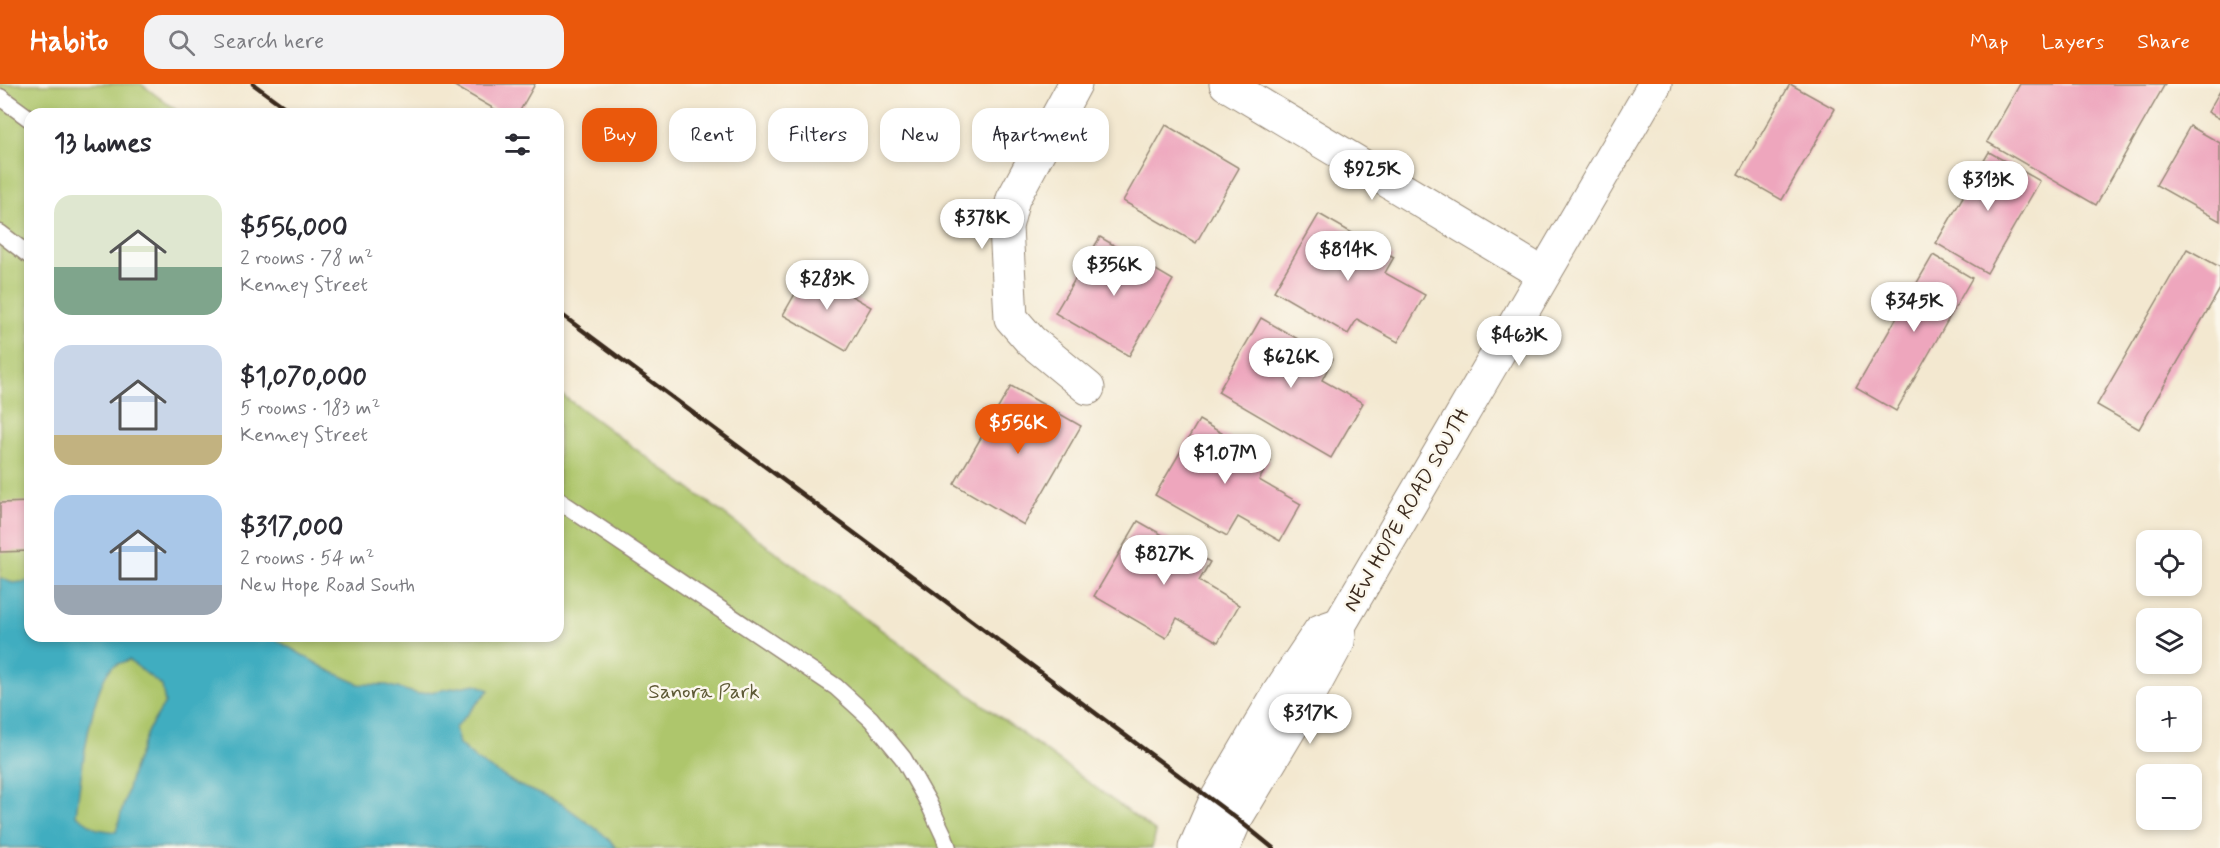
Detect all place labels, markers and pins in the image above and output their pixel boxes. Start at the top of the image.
pin: $925K [1330,150,1414,201]
pin: $313K [1946,161,2030,212]
pin: $378K [940,199,1024,250]
pin: $814K [1306,231,1390,282]
pin: $356K [1072,246,1156,297]
pin: $283K [785,260,869,311]
pin: $345K [1872,282,1956,333]
pin: $463K [1477,316,1561,367]
pin: $626K [1249,338,1333,389]
pin: $556K [976,404,1060,455]
pin: $1.07M [1176,434,1274,485]
pin: $827K [1122,535,1206,586]
pin: $317K [1268,694,1352,745]

